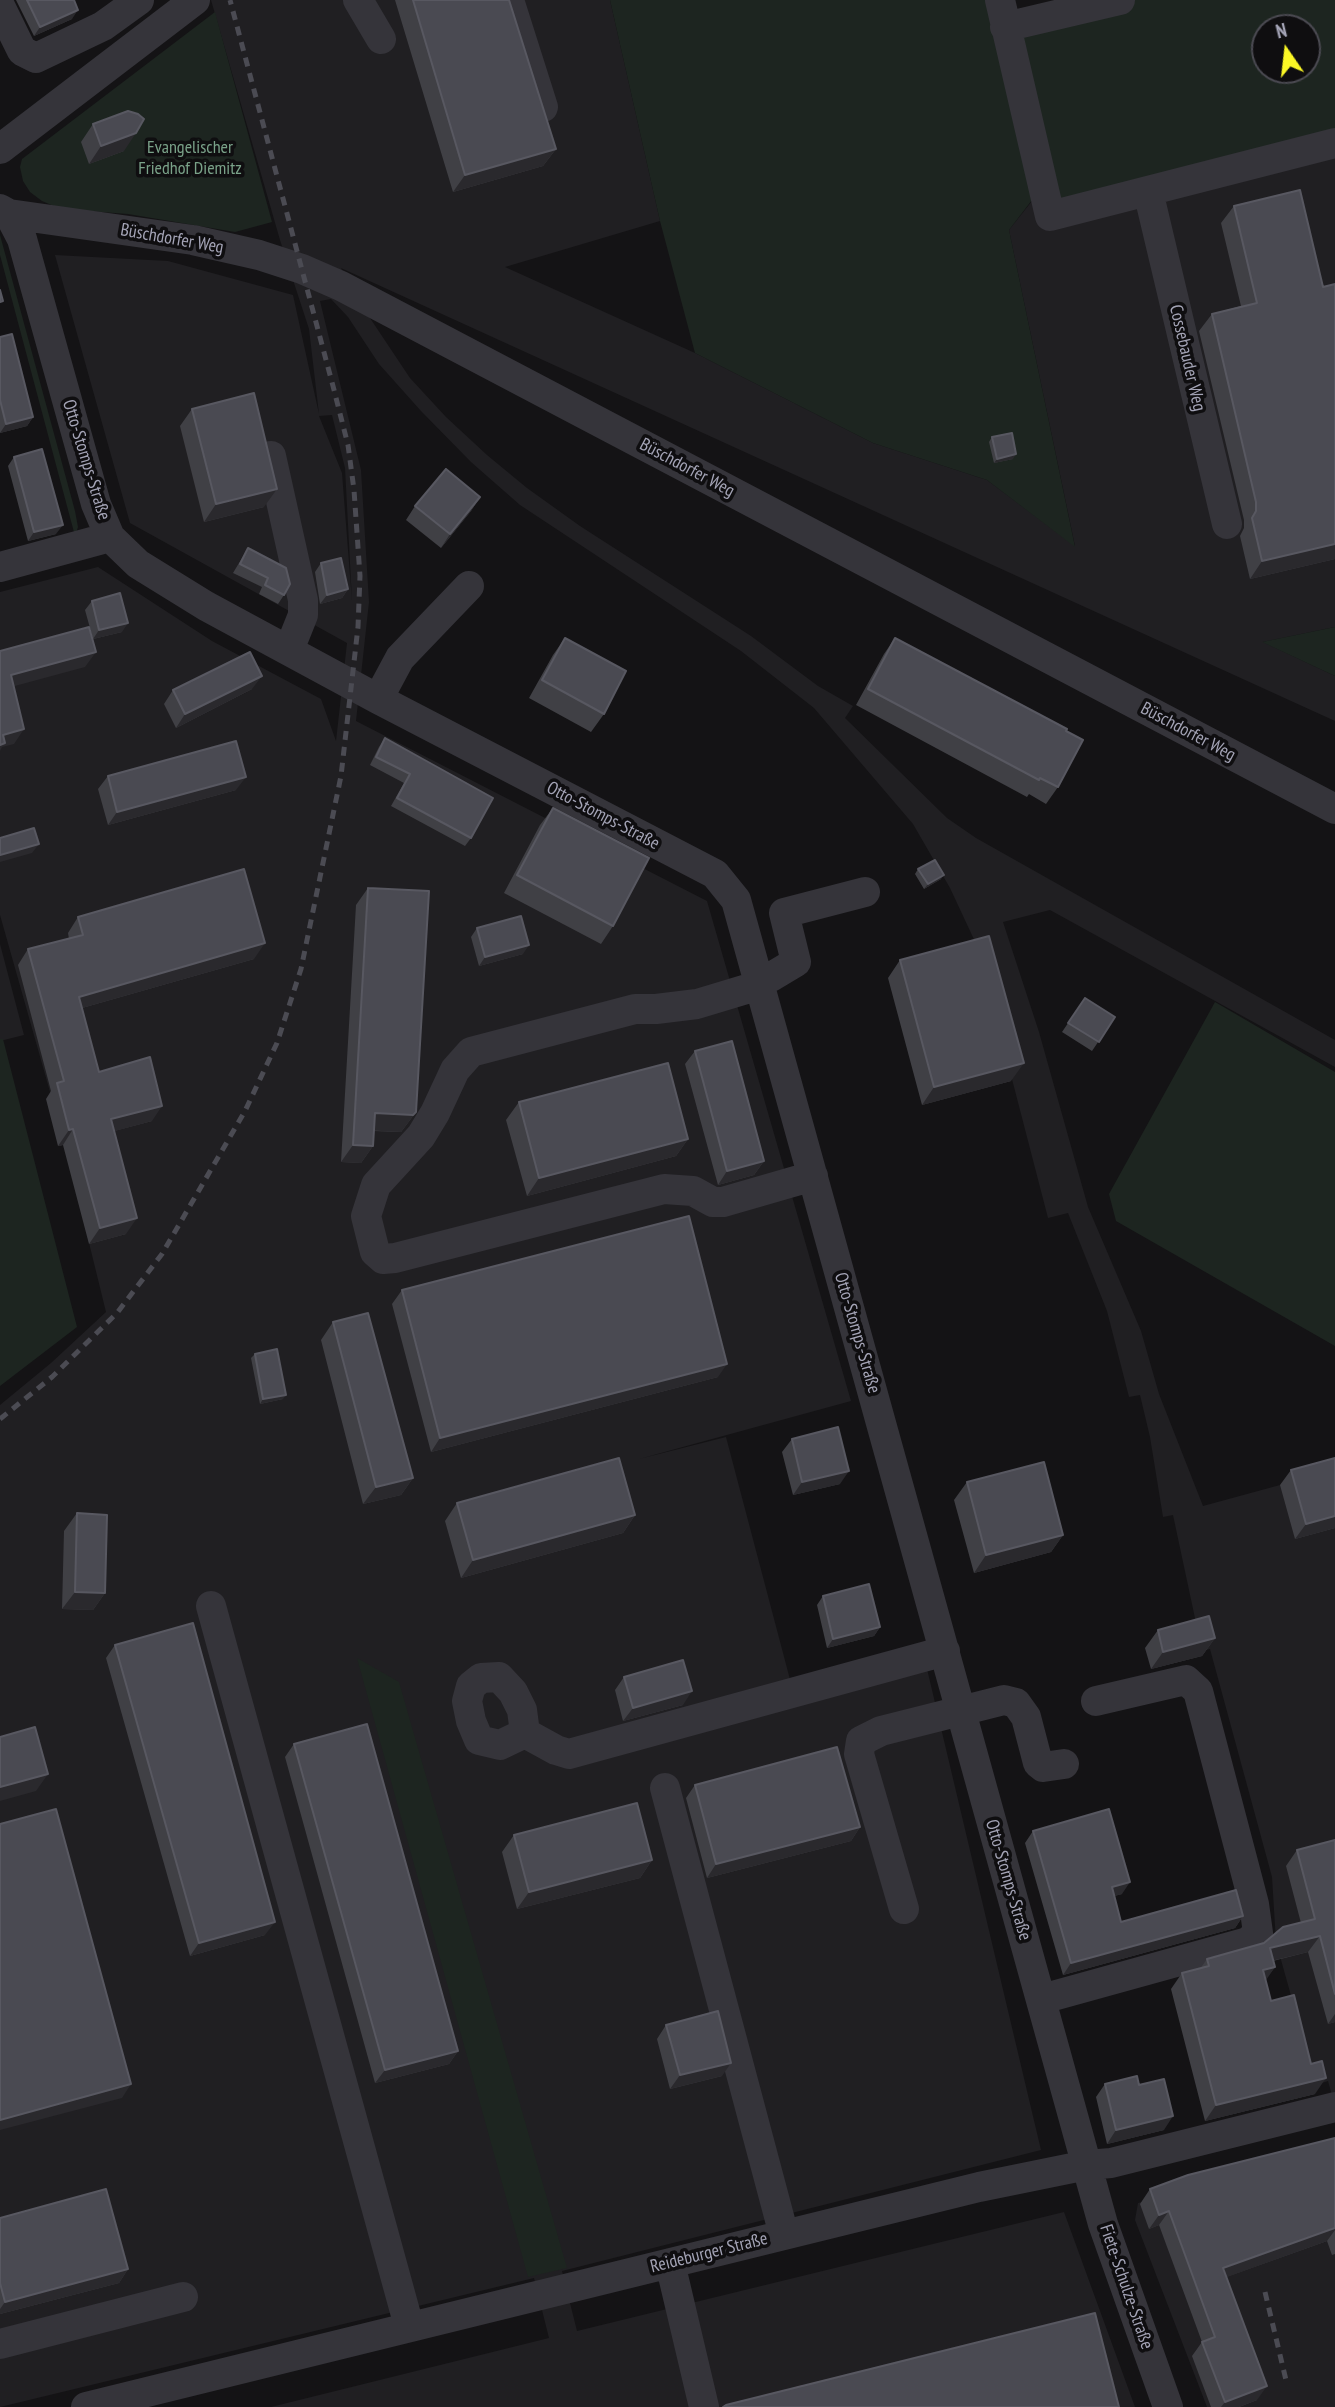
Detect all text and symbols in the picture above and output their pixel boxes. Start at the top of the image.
north arrow [1251,14,1321,84]
text: N [1274,18,1289,43]
park label: Evangelischer Friedhof Diemitz [138,137,242,180]
street label: Büschdorfer Weg [119,219,225,259]
street label: Cossebauder Weg [1164,303,1210,413]
street label: Otto-Stomps-Straße [57,397,115,523]
street label: Büschdorfer Weg [636,434,738,502]
street label: Büschdorfer Weg [1137,698,1239,766]
street label: Otto-Stomps-Straße [543,777,663,855]
street label: Otto-Stomps-Straße [829,1270,885,1396]
street label: Otto-Stomps-Straße [980,1817,1036,1943]
street label: Fiete-Schulze-Straße [1095,2222,1157,2352]
street label: Reideburger Straße [648,2228,770,2278]

